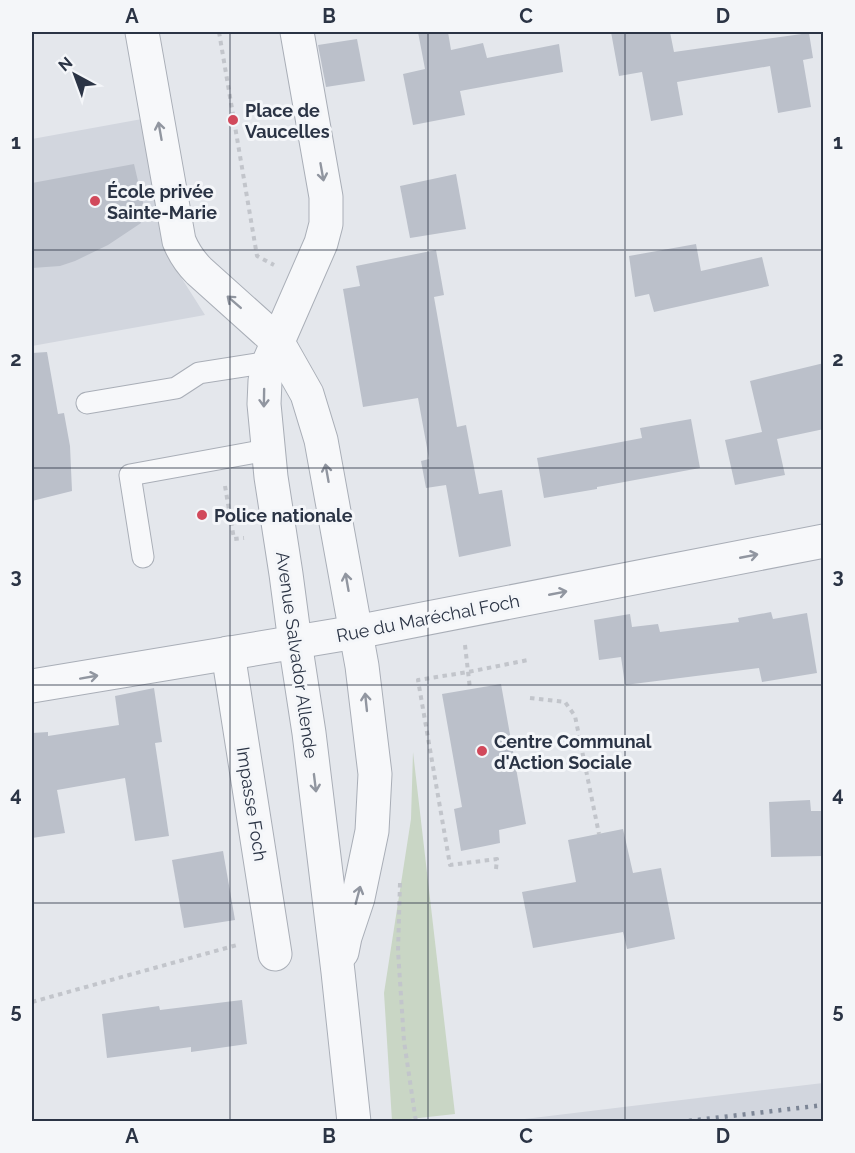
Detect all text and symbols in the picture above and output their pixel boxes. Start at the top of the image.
text: A [125,4,139,28]
text: B [322,4,336,28]
text: C [519,4,533,28]
text: D [716,4,730,28]
north arrow [45,45,105,105]
text: N [55,53,76,75]
place label: Place de Vaucelles [245,100,330,142]
marker: Place de Vaucelles [226,113,240,127]
one-way arrow [154,122,165,141]
text: 1 [11,130,21,154]
text: 1 [833,130,843,154]
one-way arrow [317,161,328,181]
place label: École privée Sainte-Marie [107,181,217,223]
marker: École privée Sainte-Marie [88,194,102,208]
one-way arrow [227,295,242,309]
text: 2 [10,347,22,371]
text: 2 [832,347,844,371]
one-way arrow [259,387,270,407]
one-way arrow [321,464,332,484]
place label: Police nationale [214,505,353,526]
marker: Police nationale [195,508,209,522]
street label: Avenue Salvador Allende [272,550,322,760]
one-way arrow [739,550,758,561]
text: 3 [10,564,22,588]
text: 3 [832,564,844,588]
one-way arrow [341,572,352,592]
one-way arrow [547,587,567,598]
street label: Rue du Maréchal Foch [335,590,521,646]
one-way arrow [79,671,99,682]
one-way arrow [360,692,371,712]
place label: Centre Communal d'Action Sociale [494,731,652,773]
marker: Centre Communal d'Action Sociale [475,744,489,758]
street label: Impasse Foch [233,745,271,863]
one-way arrow [310,772,321,792]
text: 4 [10,782,22,806]
text: 4 [832,782,844,806]
one-way arrow [353,886,365,905]
text: 5 [10,999,22,1023]
text: 5 [832,999,844,1023]
text: A [125,1124,139,1148]
text: B [322,1124,336,1148]
text: C [519,1124,533,1148]
text: D [716,1124,730,1148]

